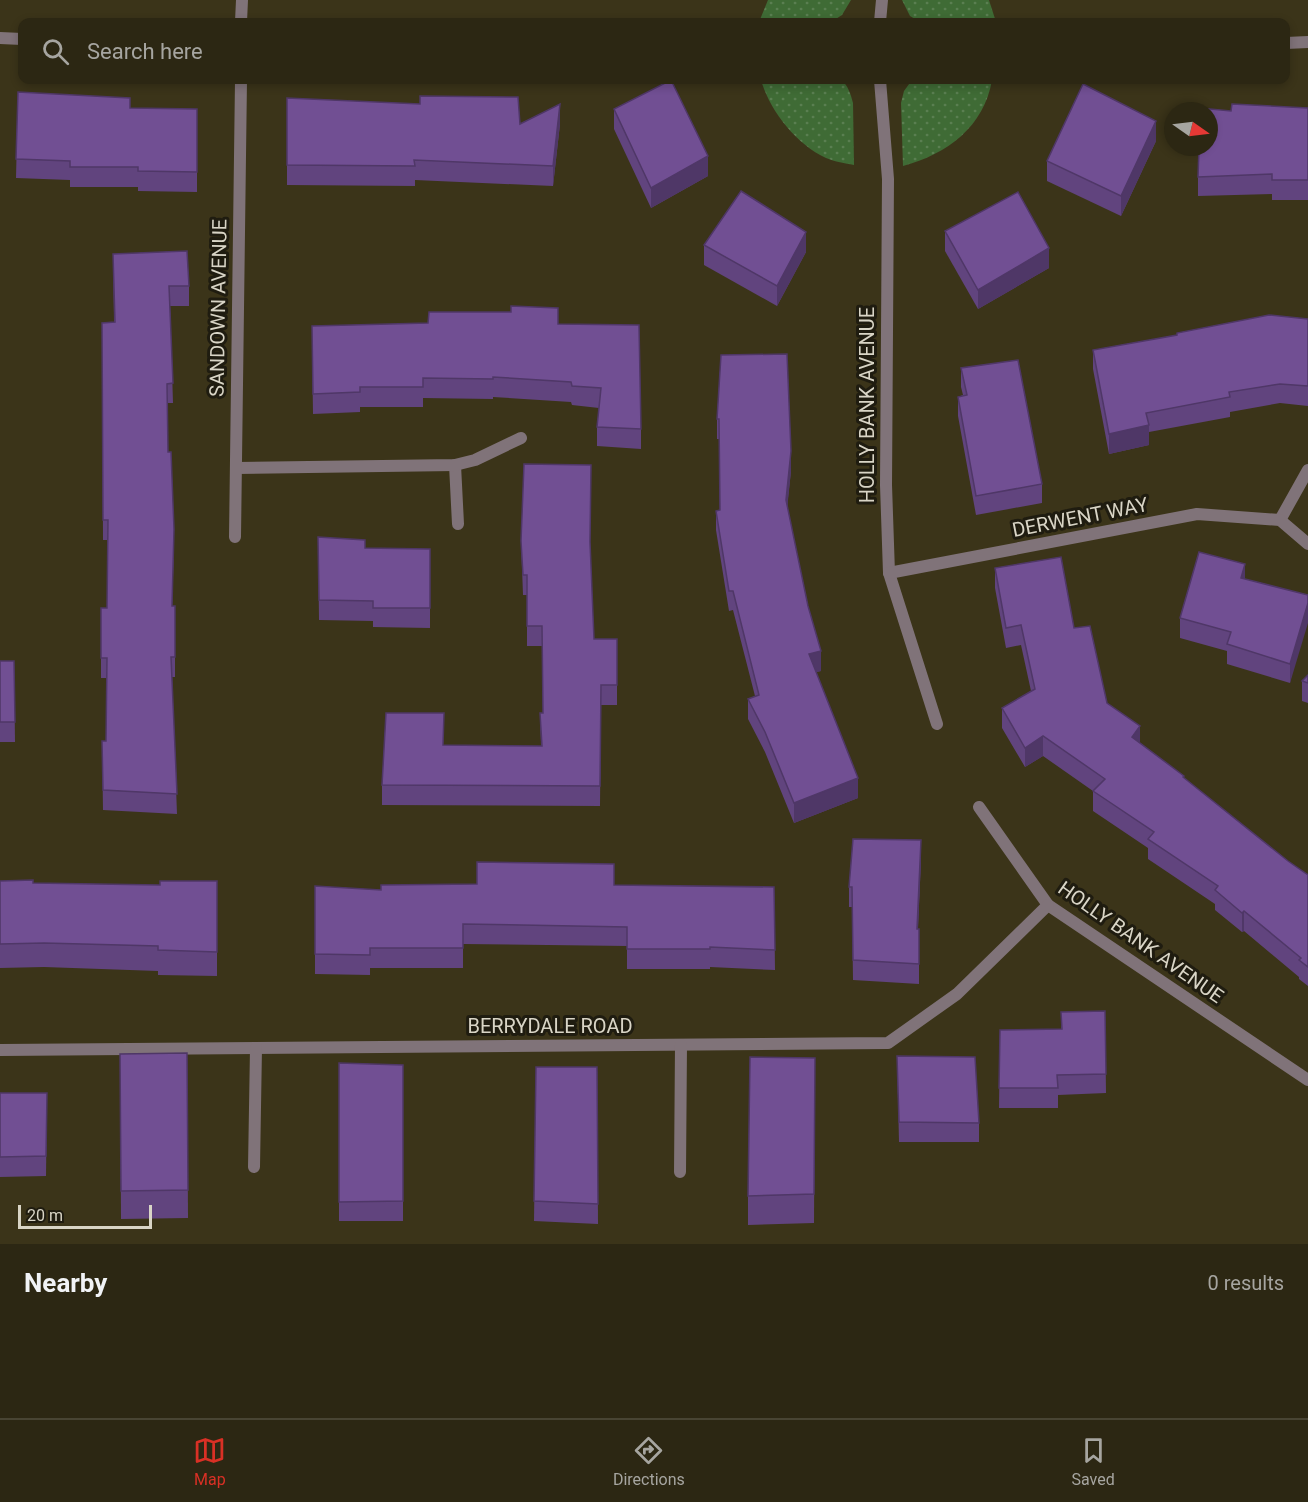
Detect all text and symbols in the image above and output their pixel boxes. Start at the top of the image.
search box [18,18,1290,84]
icon: search [39,35,72,68]
text: Search here [87,39,203,64]
north arrow [1164,102,1218,156]
street label: SANDOWN AVENUE [204,219,232,397]
street label: HOLLY BANK AVENUE [855,307,879,503]
street label: DERWENT WAY [1010,492,1150,542]
street label: HOLLY BANK AVENUE [1054,876,1228,1008]
street label: BERRYDALE ROAD [467,1014,633,1038]
scale bar [18,1202,152,1230]
text: 20 m [27,1206,63,1225]
text: Nearby [24,1268,107,1298]
text: 0 results [1208,1271,1284,1295]
tab: Map [193,1434,226,1489]
tab: Directions [613,1434,685,1489]
tab: Saved [1071,1434,1115,1489]

